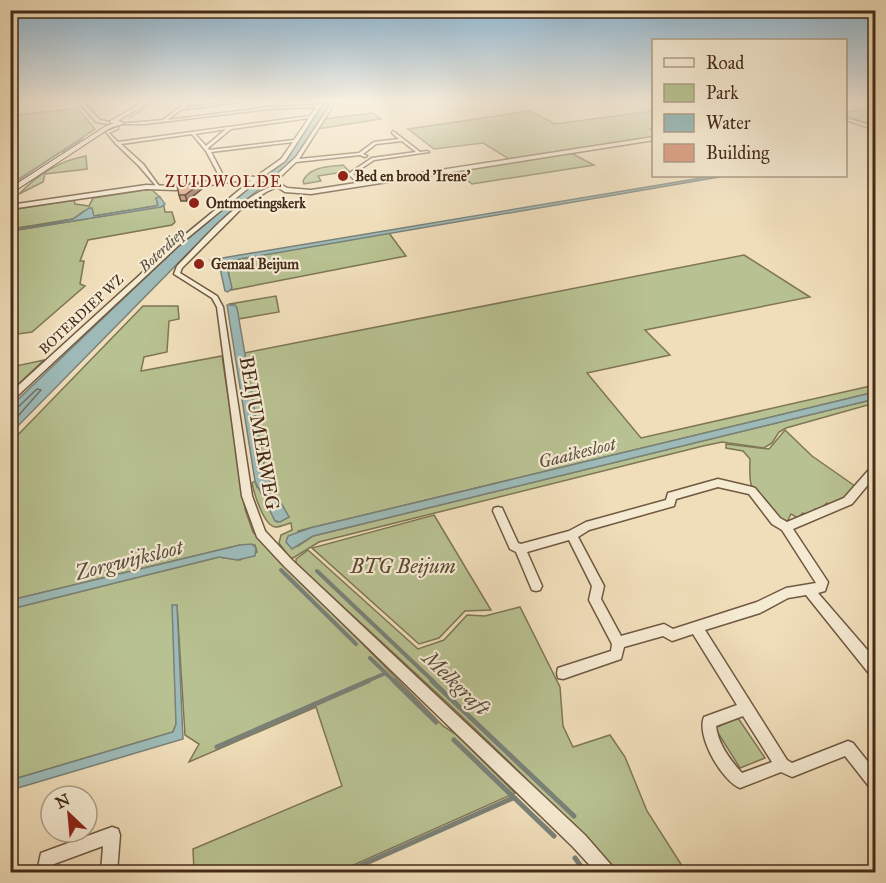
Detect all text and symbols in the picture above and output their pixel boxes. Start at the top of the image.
legend [652,39,847,177]
text: Road [706,52,744,74]
text: Park [706,82,739,104]
text: Water [706,112,751,134]
text: Building [706,142,770,165]
place label: Bed en brood 'Irene' [355,168,471,185]
marker: Bed en brood 'Irene' [336,169,350,183]
district label: ZUIDWOLDE [165,172,283,191]
place label: Ontmoetingskerk [206,195,306,213]
marker: Ontmoetingskerk [187,196,201,210]
water label: Boterdiep [134,224,190,277]
place label: Gemaal Beijum [211,256,299,274]
marker: Gemaal Beijum [192,257,206,271]
street label: BOTERDIEP WZ [36,271,127,358]
street label: BEIJUMERWEG [234,354,285,512]
water label: Gaaikesloot [536,432,619,473]
water label: Zorgwijksloot [71,534,187,586]
park label: BTG Beijum [350,554,455,578]
water label: Melkgraft [416,644,496,722]
north arrow [39,784,99,844]
text: N [52,789,73,812]

